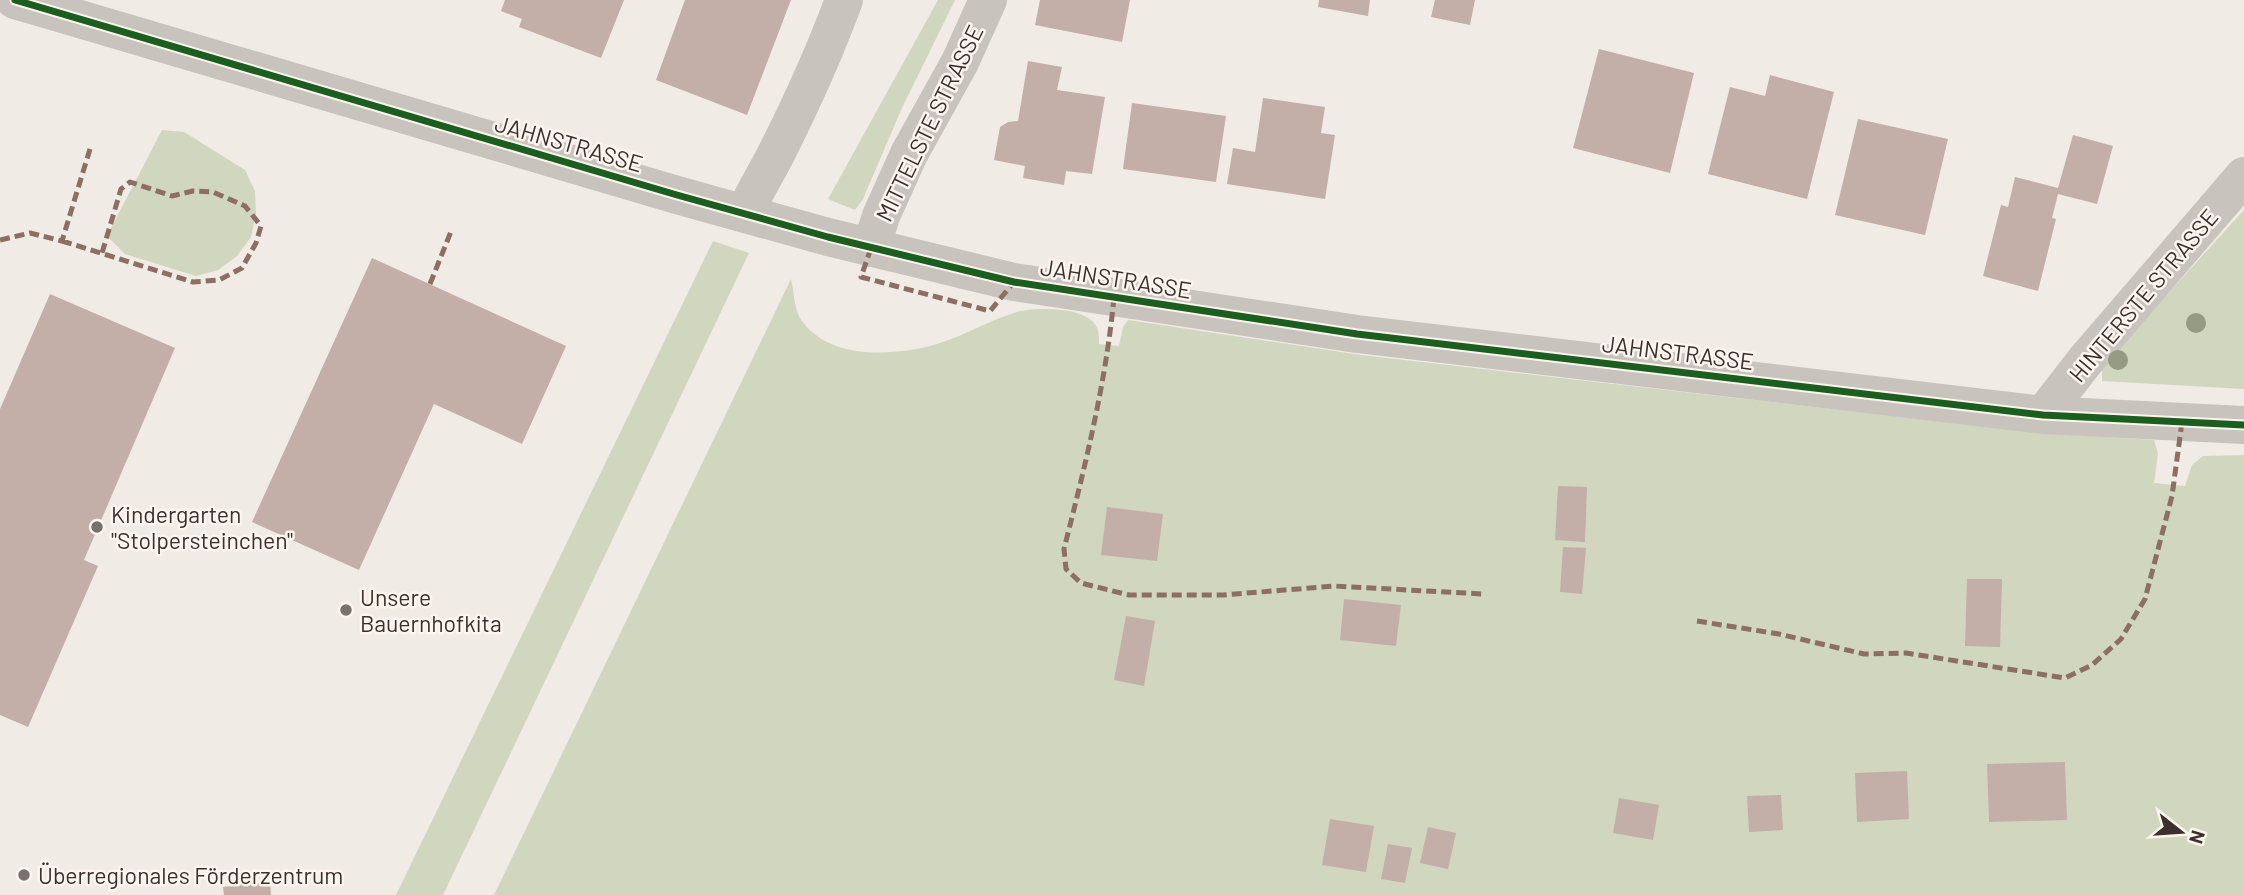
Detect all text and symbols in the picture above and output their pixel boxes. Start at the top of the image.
street label: MITTELSTE STRASSE [869,20,989,226]
street label: JAHNSTRASSE [492,109,646,177]
street label: HINTERSTE STRASSE [2063,203,2223,387]
street label: JAHNSTRASSE [1038,252,1194,304]
street label: JAHNSTRASSE [1601,329,1755,375]
place label: Kindergarten "Stolpersteinchen" [111,500,293,554]
marker: Kindergarten "Stolpersteinchen" [89,519,105,535]
place label: Unsere Bauernhofkita [360,583,502,637]
marker: Unsere Bauernhofkita [338,602,354,618]
north arrow [2146,797,2216,867]
text: N [2185,828,2211,847]
place label: Überregionales Förderzentrum [38,861,343,889]
marker: Überregionales Förderzentrum [16,867,32,883]

